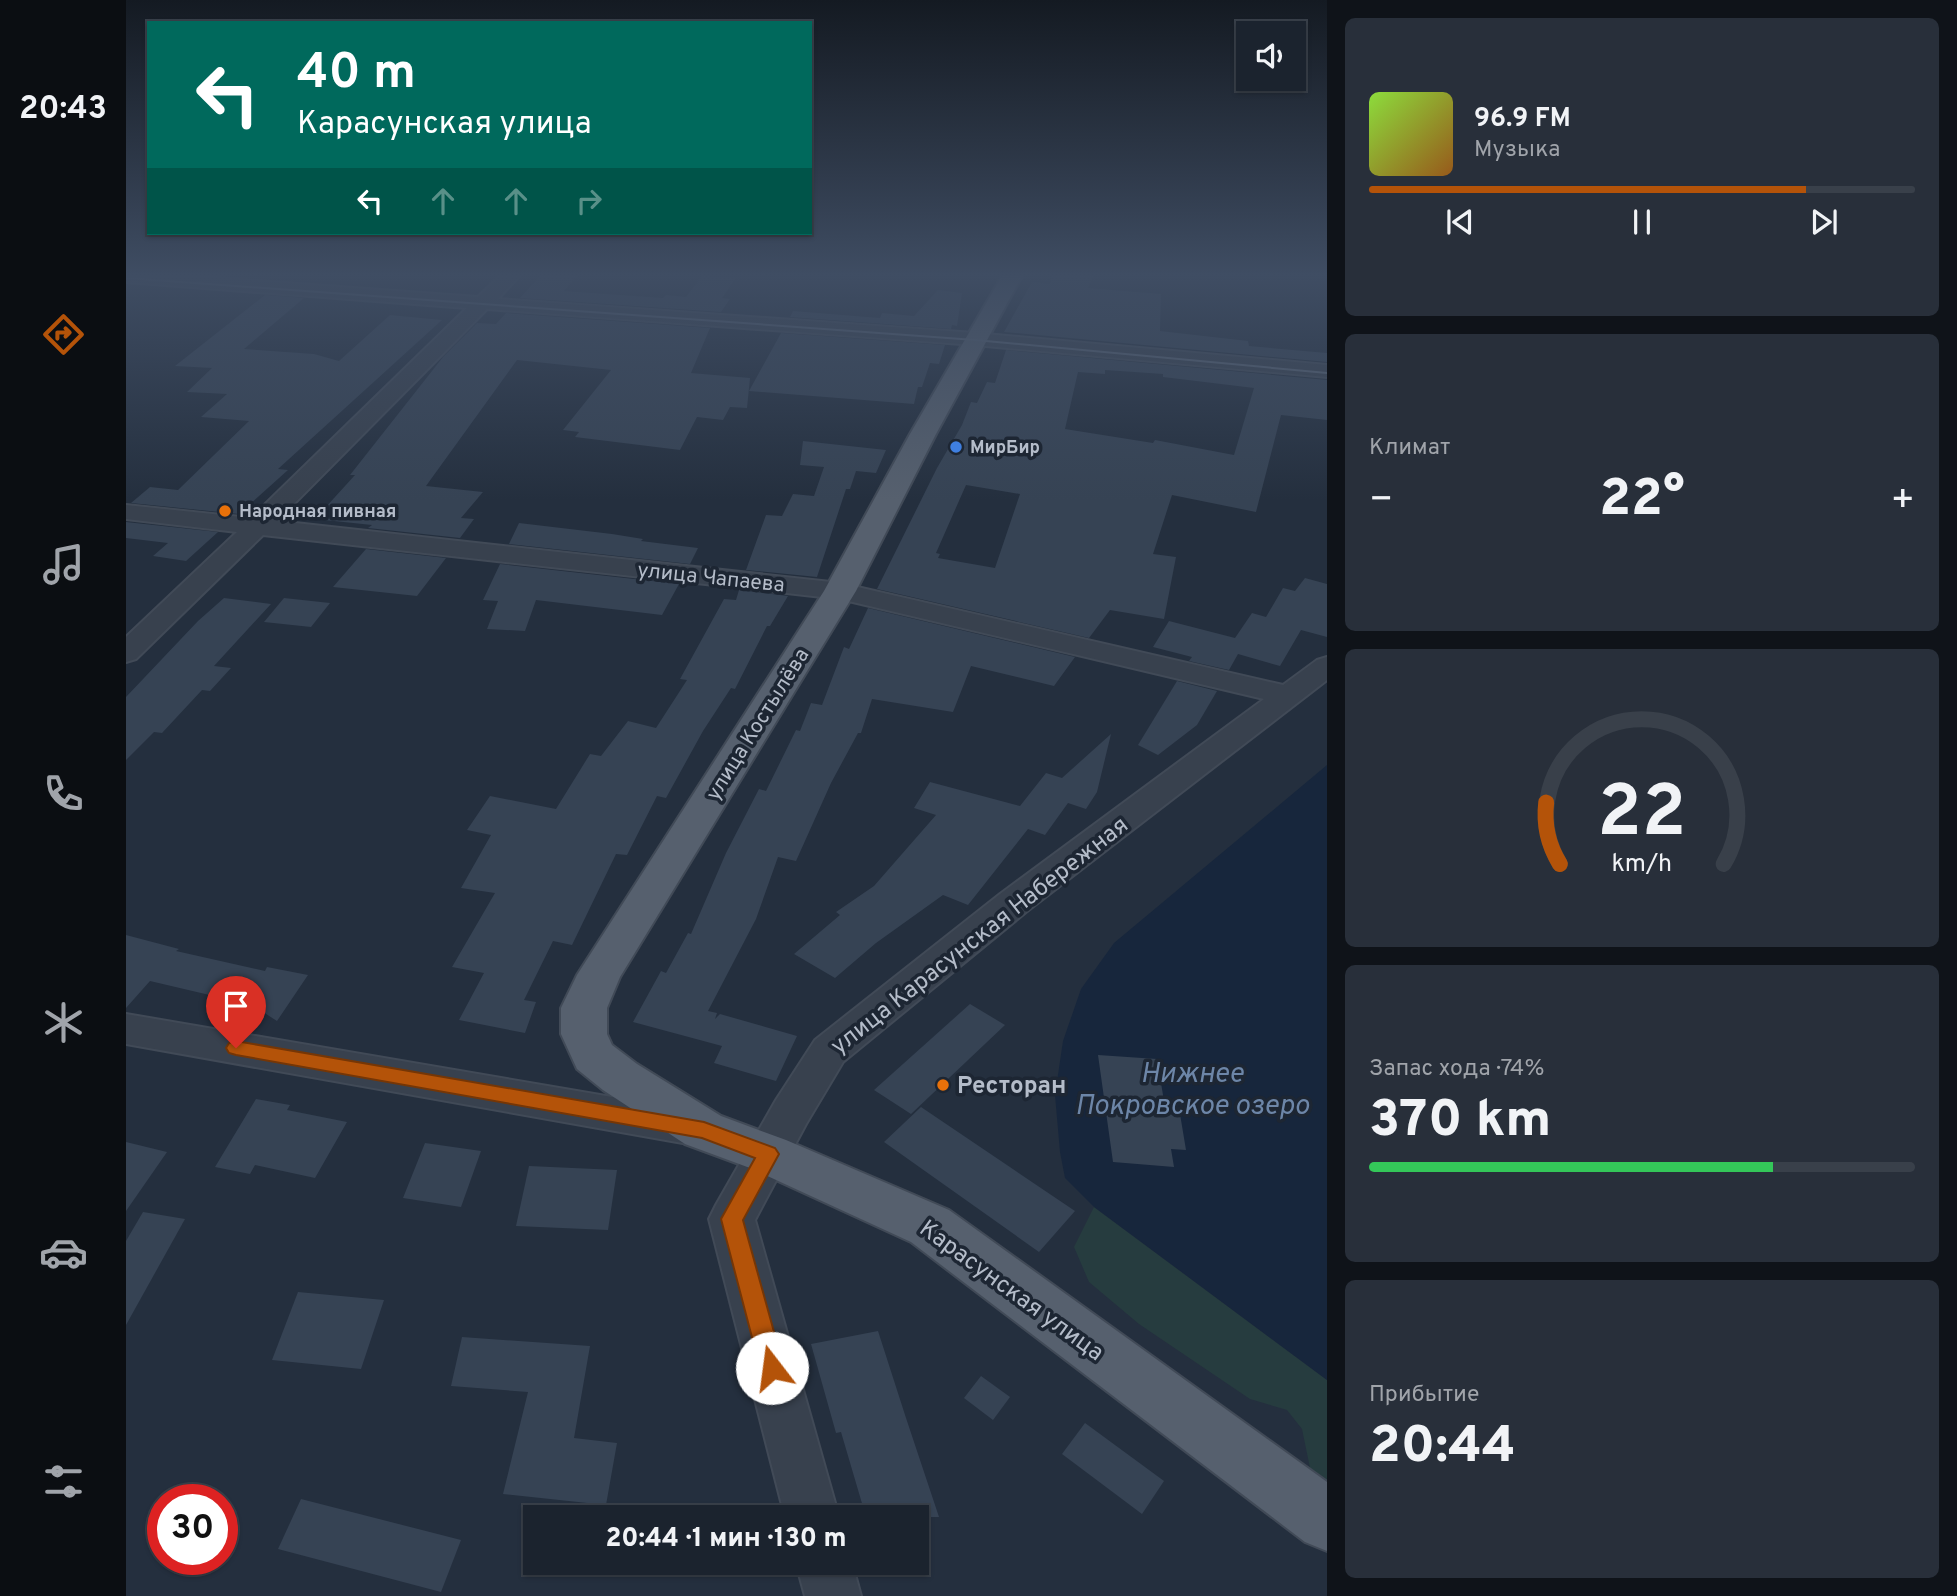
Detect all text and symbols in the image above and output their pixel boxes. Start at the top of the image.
map controls [1236,21,1306,91]
button: sound [1236,21,1306,91]
text: 40 m [297,44,416,106]
icon: left [182,49,273,140]
text: 20:43 [19,90,107,130]
text: 96.9 FM [1474,103,1571,136]
text: Карасунская улица [297,105,592,145]
text: Музыка [1474,136,1560,165]
icon: left [351,182,389,220]
icon: ahead [424,182,462,220]
icon: ahead [497,182,535,220]
icon: right [570,182,608,220]
icon: previous [1441,203,1479,241]
icon: pause [1623,203,1661,241]
icon: next [1805,203,1843,241]
icon: directions [39,310,88,359]
text: Климат [1369,434,1450,463]
place label: МирБир [970,437,1040,460]
marker: МирБир [948,439,964,455]
text: 22° [1599,468,1685,534]
text: − [1369,477,1394,526]
text: + [1890,477,1915,526]
place label: Народная пивная [239,501,396,524]
marker: Народная пивная [217,503,233,519]
icon: music [39,540,88,589]
street label: улица Чапаева [636,557,786,600]
street label: улица Костылёва [701,644,816,806]
icon: phone [39,769,88,818]
text: 22 [1597,770,1687,862]
street label: улица Карасунская Набережная [825,811,1135,1062]
text: km/h [1612,849,1672,881]
pin [206,976,266,1048]
icon: arrive [217,987,255,1025]
icon: climate [39,998,88,1047]
text: Запас хода · 74% [1369,1055,1544,1084]
water label: Нижнее Покровское озеро [1075,1057,1309,1125]
place label: Ресторан [957,1072,1066,1102]
marker: Ресторан [935,1077,951,1093]
text: 370 km [1369,1089,1551,1155]
street label: Карасунская улица [913,1215,1109,1369]
icon: car [39,1228,88,1277]
position arrow [735,1331,809,1405]
text: Прибытие [1369,1381,1479,1410]
text: 20:44 [1369,1415,1516,1481]
icon: filters [39,1457,88,1506]
speed limit sign: 30 [147,1484,238,1575]
text: 20:44 · 1 мин · 130 m [605,1523,847,1556]

